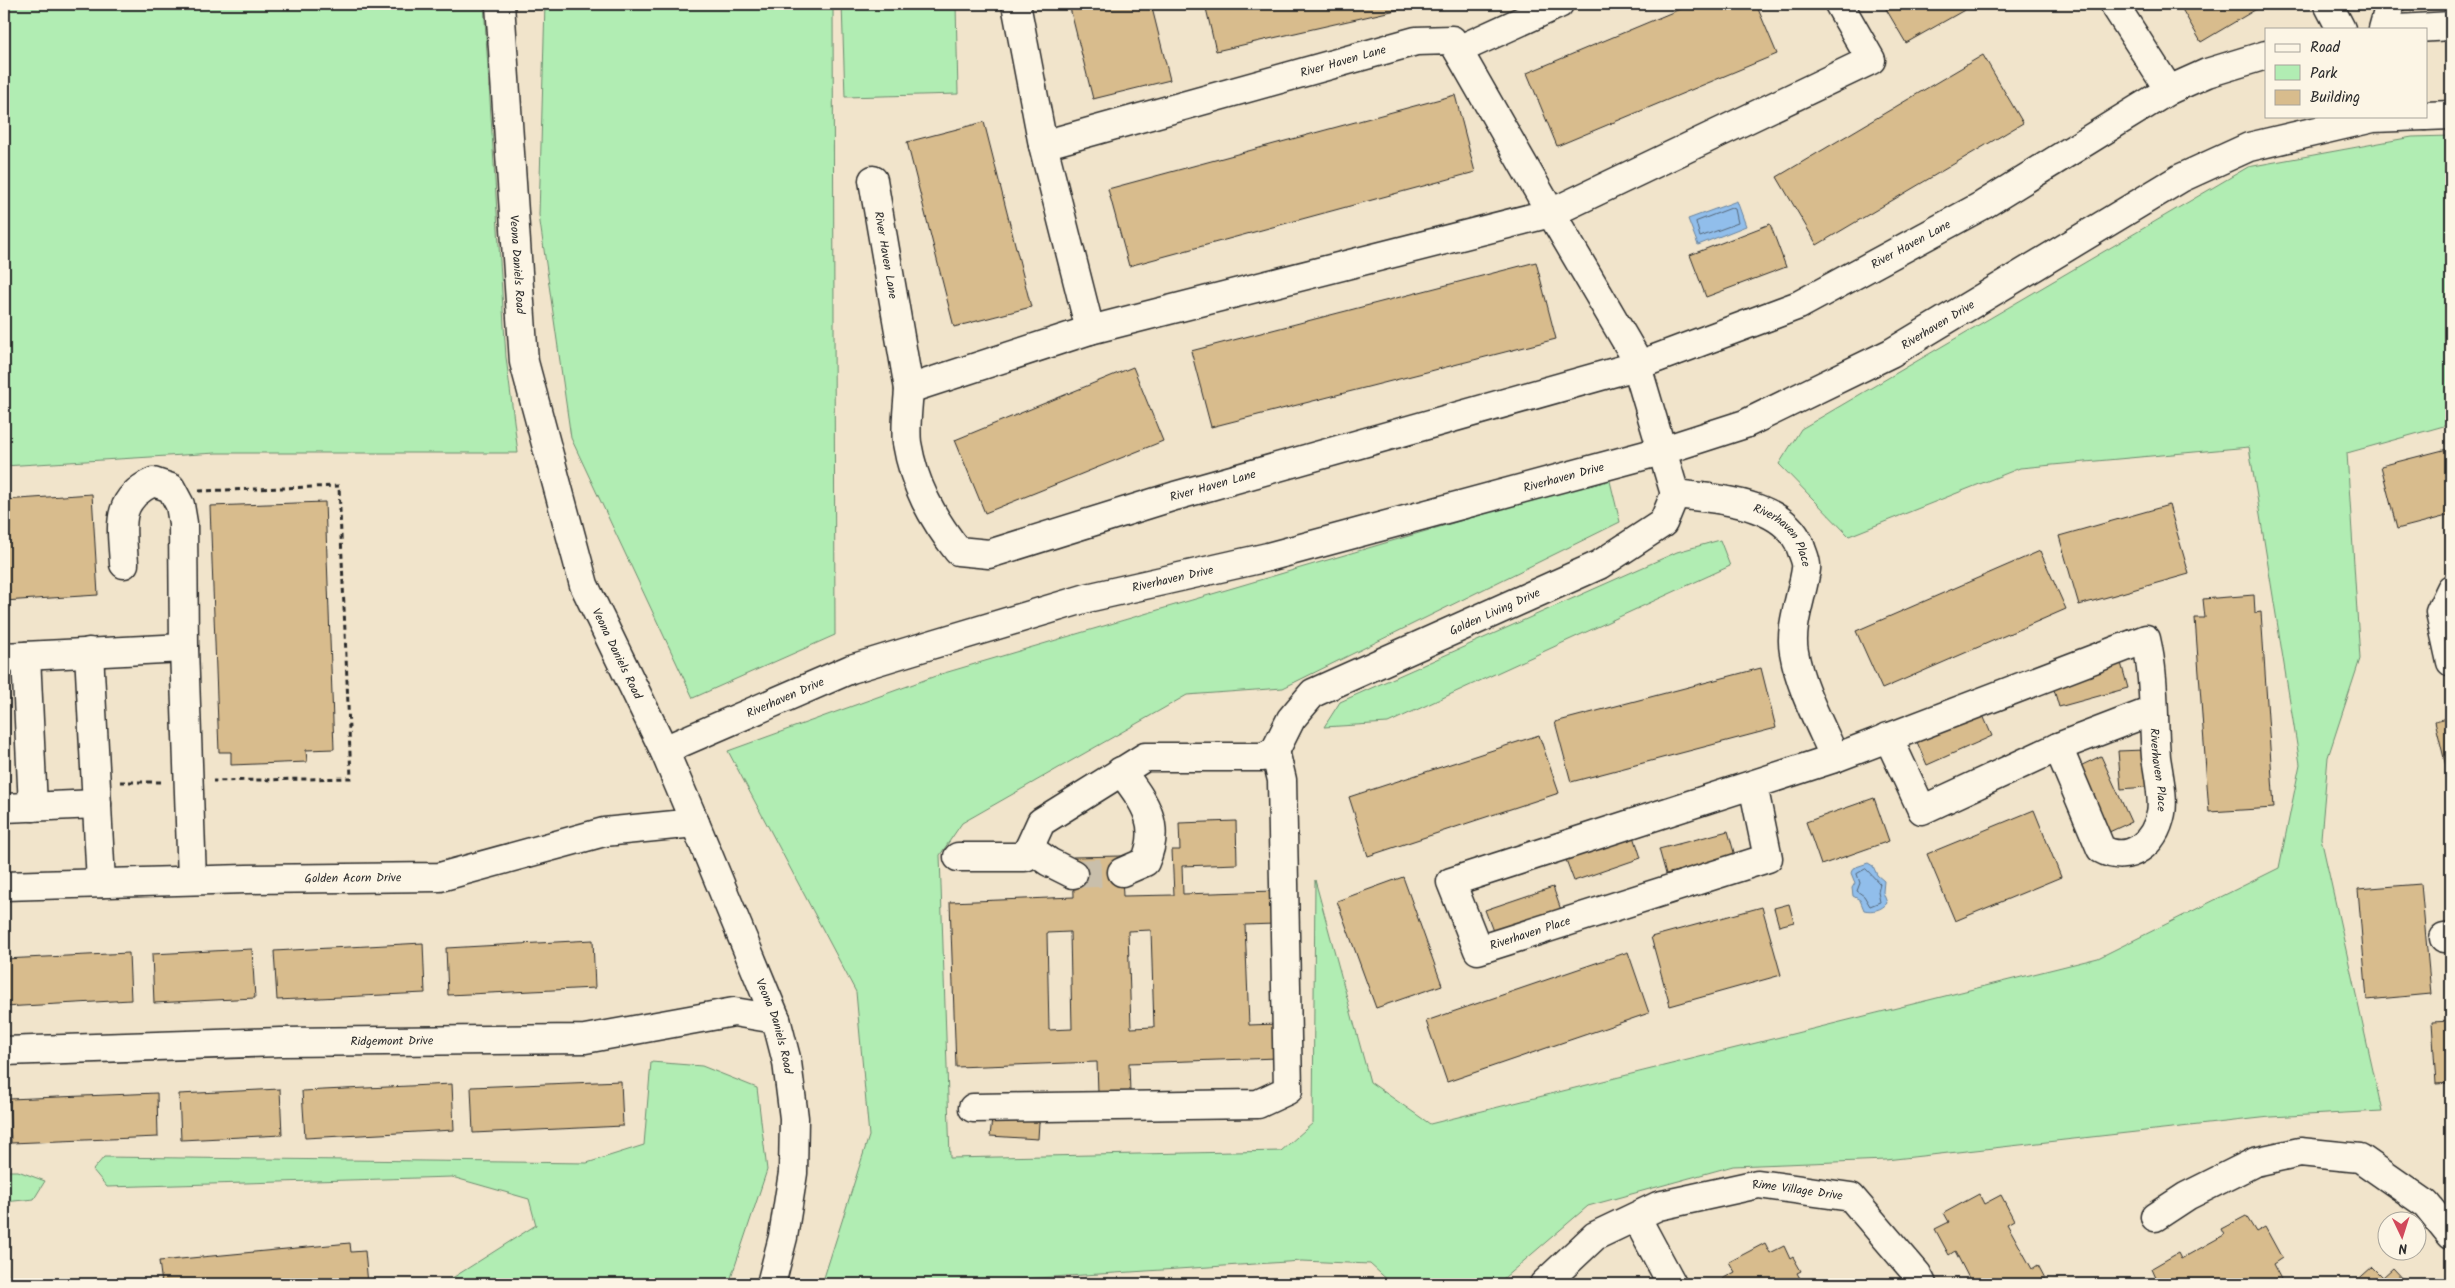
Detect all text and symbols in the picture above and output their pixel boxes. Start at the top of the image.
legend [2265,28,2428,118]
text: Road [2310,36,2341,60]
street label: River Haven Lane [1298,40,1389,83]
text: Park [2310,62,2338,86]
text: Building [2310,86,2360,110]
street label: River Haven Lane [869,210,902,301]
street label: Veona Daniels Road [504,214,530,316]
street label: River Haven Lane [1867,215,1955,274]
street label: Riverhaven Drive [1897,295,1979,355]
street label: Riverhaven Drive [1521,458,1607,498]
street label: River Haven Lane [1167,465,1259,507]
street label: Riverhaven Place [1750,499,1815,568]
street label: Riverhaven Drive [1130,561,1216,598]
street label: Golden Living Drive [1447,583,1544,641]
street label: Veona Daniels Road [587,605,647,703]
street label: Riverhaven Drive [743,673,828,723]
street label: Riverhaven Place [2144,728,2171,813]
street label: Golden Acorn Drive [304,868,402,888]
street label: Riverhaven Place [1487,911,1574,955]
street label: Veona Daniels Road [750,976,798,1076]
street label: Ridgemont Drive [350,1031,434,1051]
street label: Rime Village Drive [1750,1175,1845,1206]
north arrow [2378,1210,2428,1260]
text: N [2398,1237,2408,1259]

